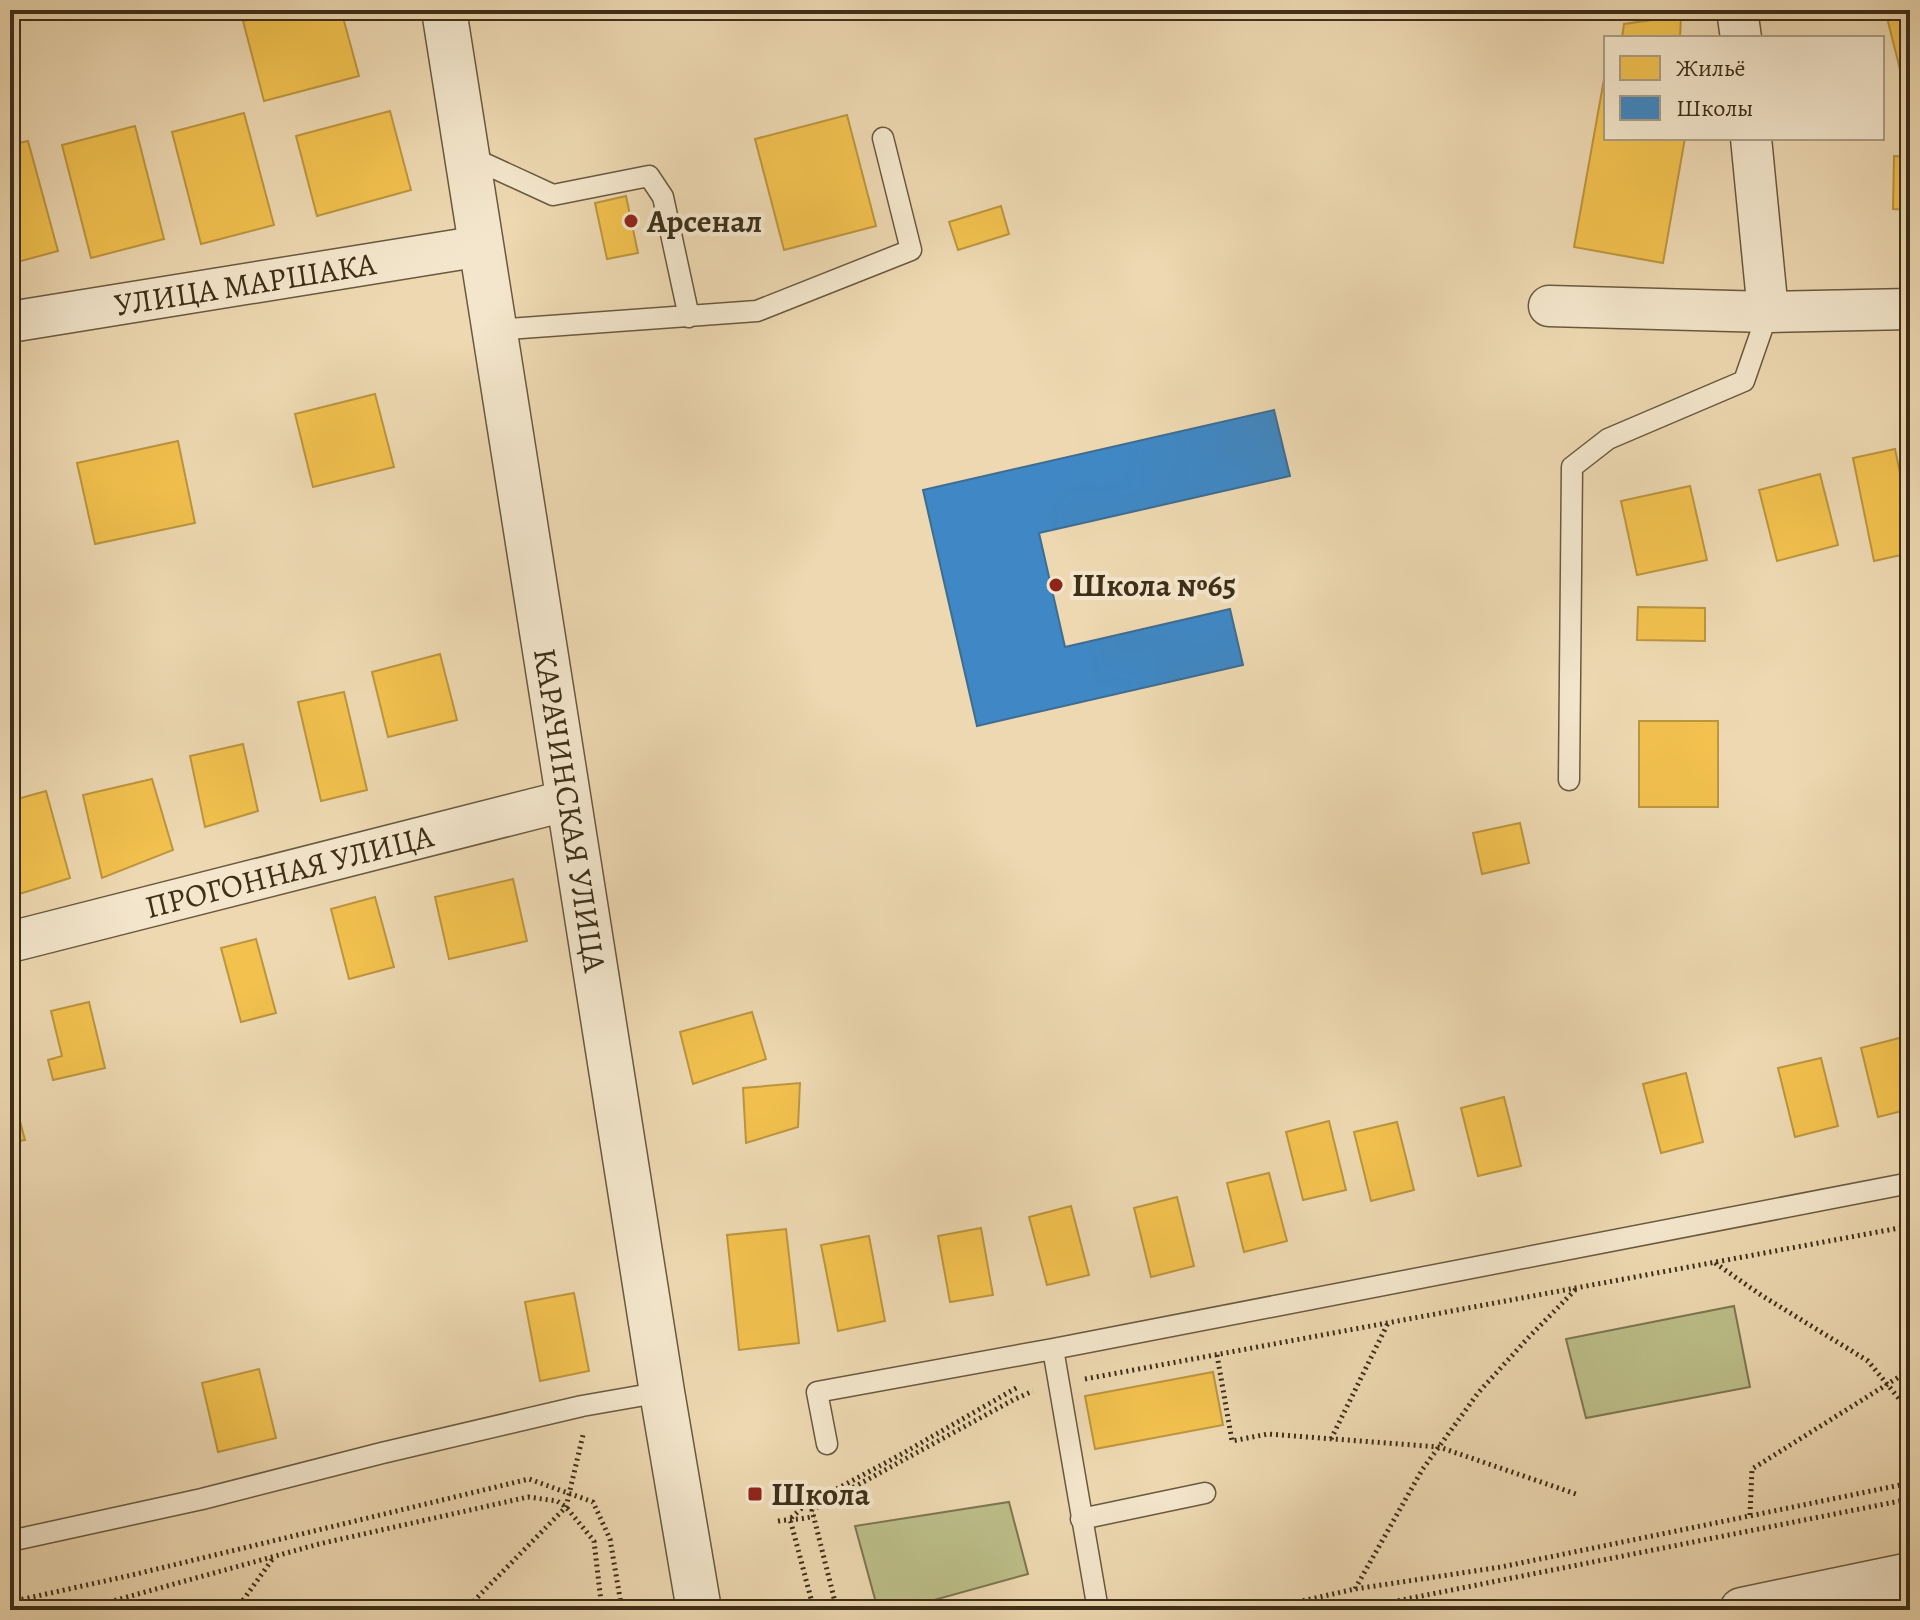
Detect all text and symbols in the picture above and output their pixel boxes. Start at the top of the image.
legend [1604,36,1884,140]
text: Жильё [1676,52,1745,84]
text: Школы [1676,92,1753,124]
place label: Арсенал [646,199,762,243]
marker: Арсенал [622,212,640,230]
street label: УЛИЦА МАРШАКА [111,241,380,327]
place label: Школа №65 [1072,563,1236,607]
marker: Школа №65 [1047,576,1065,594]
street label: КАРАЧИНСКАЯ УЛИЦА [523,645,618,977]
street label: ПРОГОННАЯ УЛИЦА [140,813,439,929]
place label: Школа [771,1472,871,1516]
marker: Школа [746,1485,764,1503]

